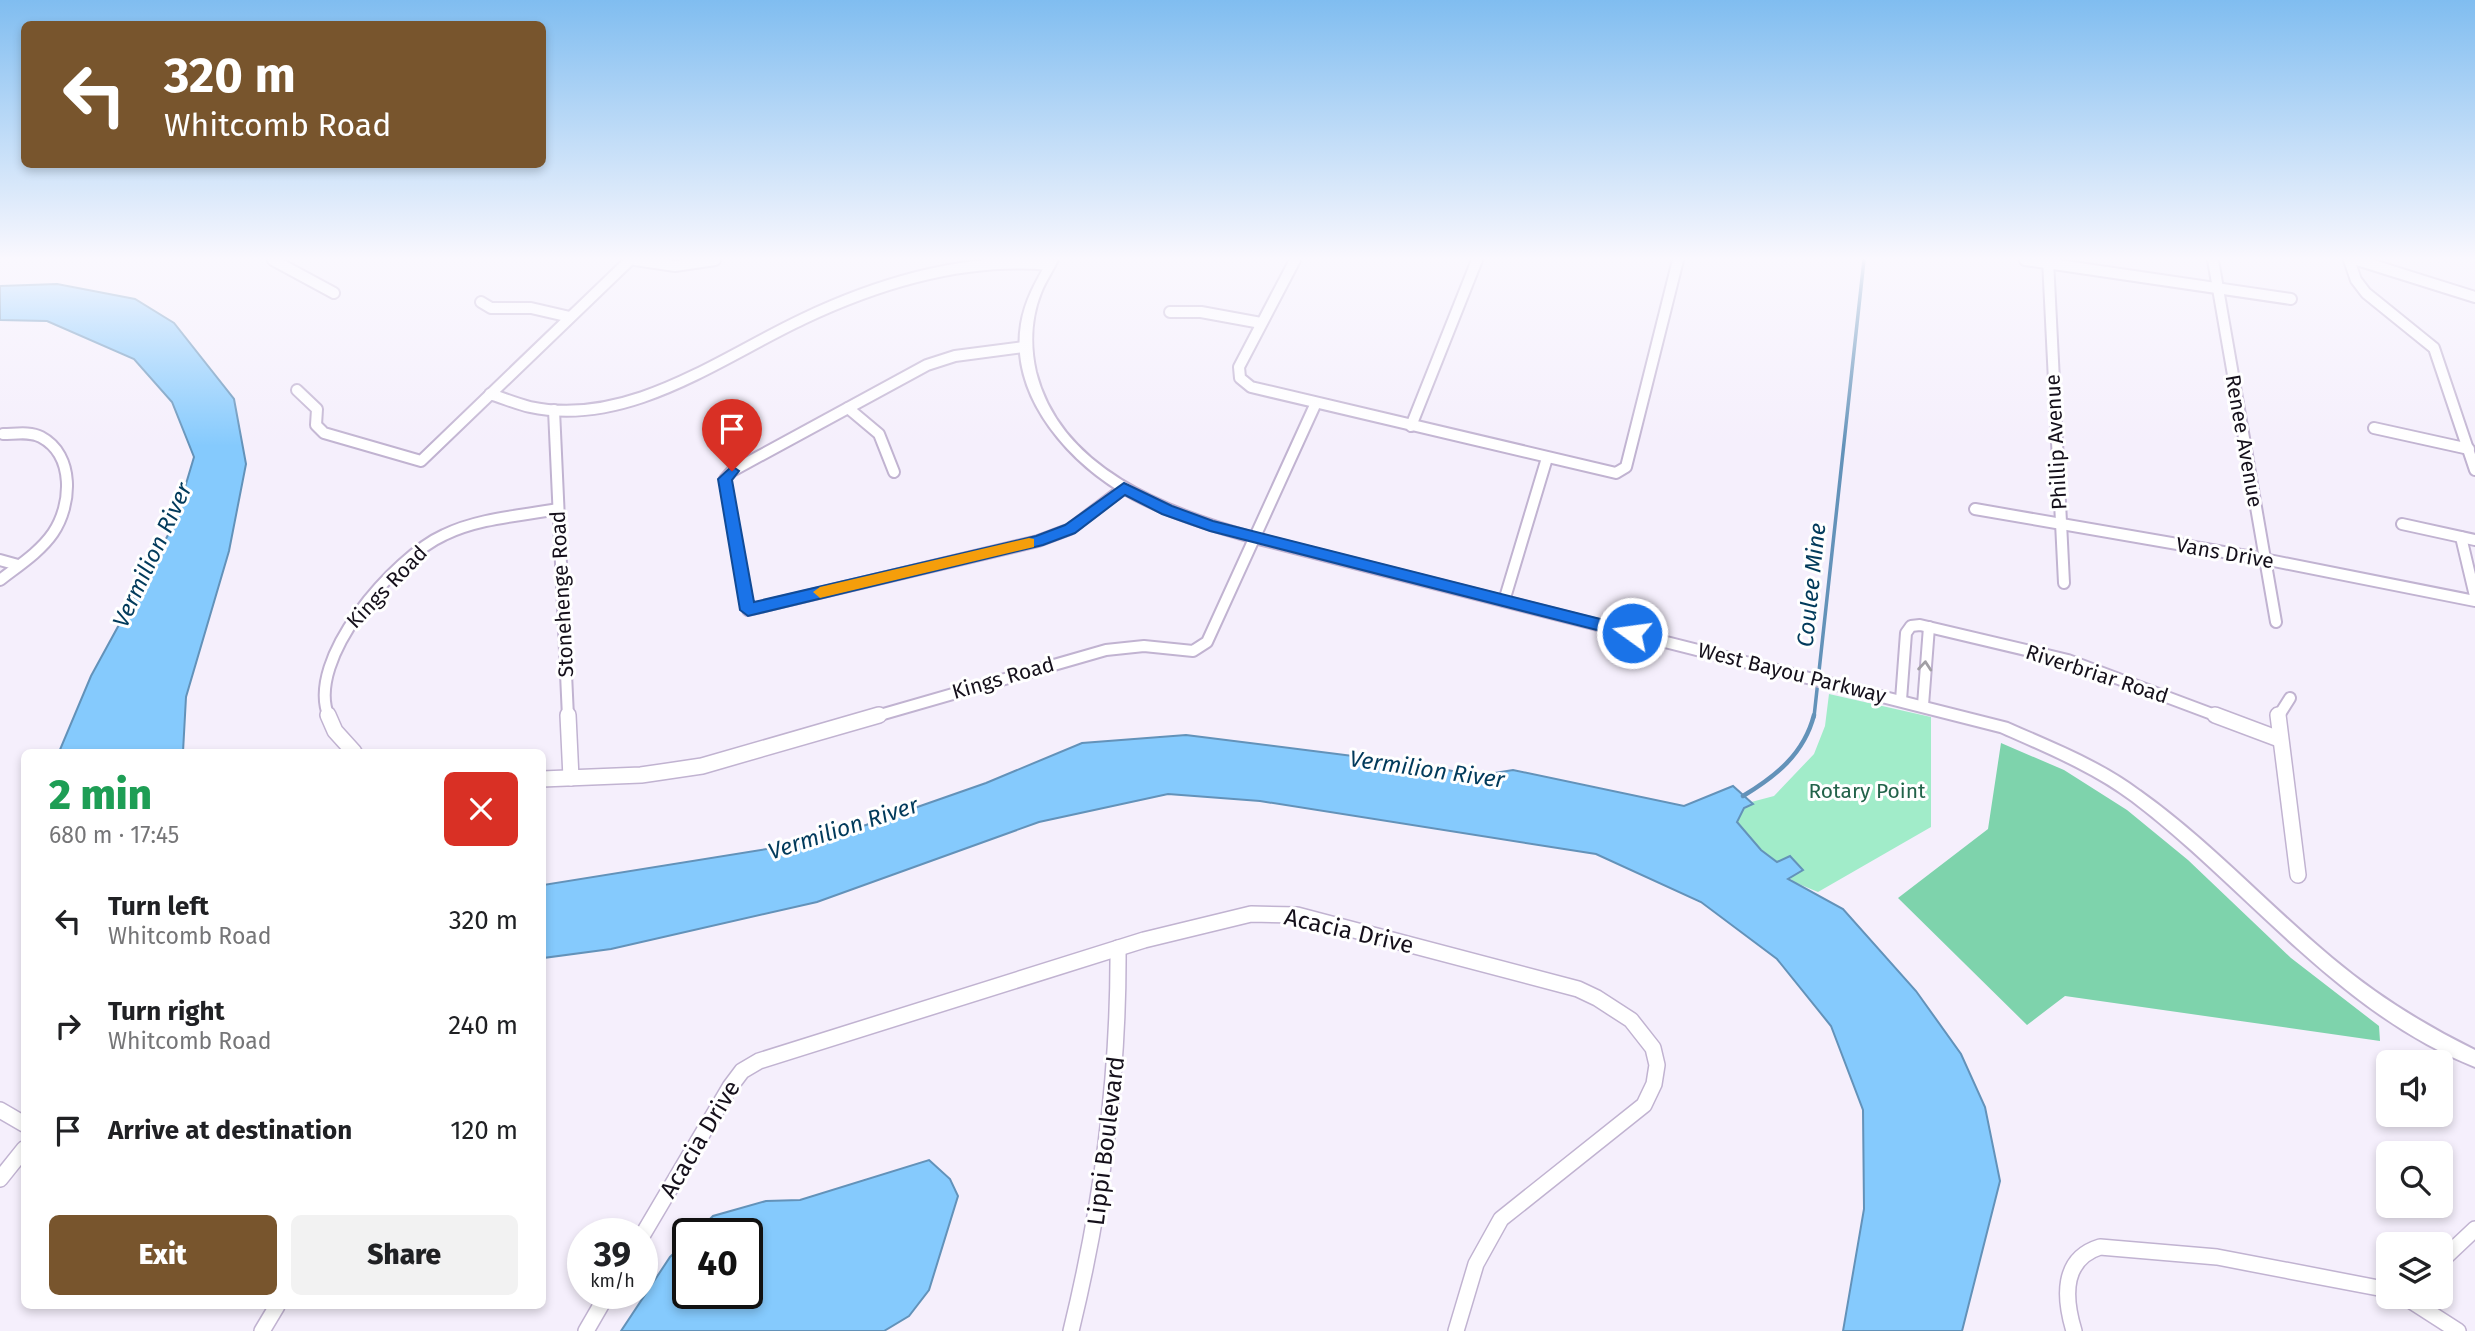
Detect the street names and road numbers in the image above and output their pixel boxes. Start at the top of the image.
street label: Phillip Avenue [2039,373,2073,511]
street label: Renee Avenue [2220,373,2268,509]
street label: Stonehenge Road [545,510,579,678]
street label: Vans Drive [2174,532,2276,574]
street label: Kings Road [341,540,433,634]
street label: West Bayou Parkway [1695,637,1890,709]
street label: Riverbriar Road [2022,639,2172,709]
street label: Kings Road [949,651,1057,705]
street label: Acacia Drive [1282,903,1416,959]
street label: Lippi Boulevard [1082,1055,1130,1227]
street label: Acacia Drive [654,1075,746,1203]

